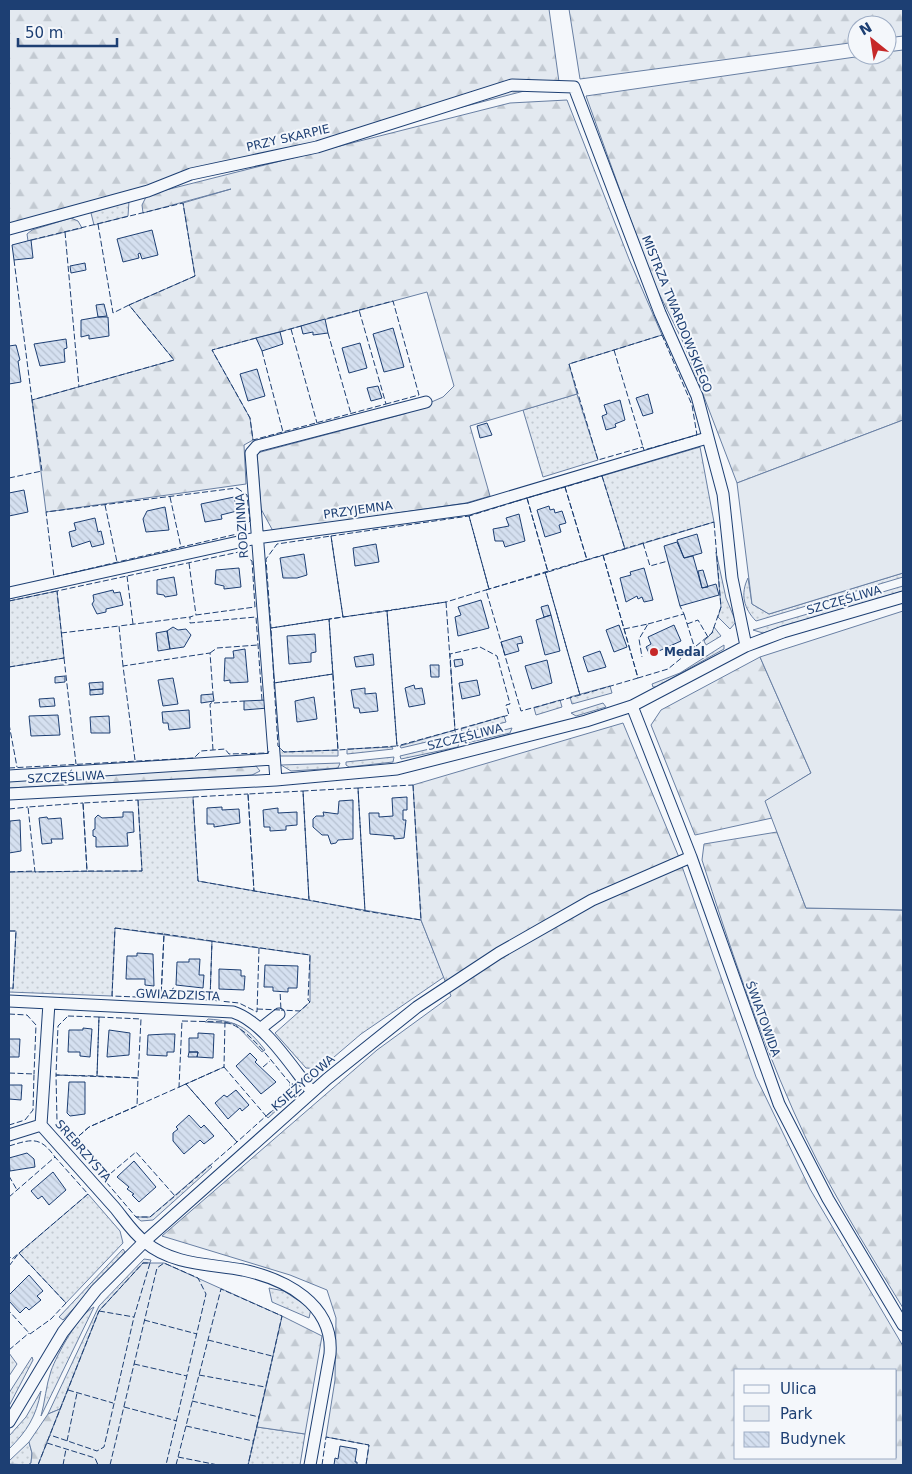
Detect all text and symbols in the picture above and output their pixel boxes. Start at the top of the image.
scale bar [18,15,116,47]
north arrow [847,15,897,65]
text: N [856,19,875,39]
text: 50 m [25,24,63,42]
street label: PRZY SKARPIE [245,122,331,154]
street label: MISTRZA TWARDOWSKIEGO [639,233,715,395]
street label: RODZINNA [233,492,251,559]
street label: PRZYJEMNA [322,498,394,522]
street label: SZCZĘŚLIWA [805,581,884,617]
place label: Medal [664,645,705,659]
marker: Medal [648,646,660,658]
street label: SZCZĘŚLIWA [426,720,505,753]
street label: SZCZĘŚLIWA [27,767,106,786]
street label: ŚWIATOWIDA [743,979,784,1060]
street label: GWIAŹDZISTA [136,986,221,1003]
street label: KSIĘŻYCOWA [268,1051,338,1114]
street label: SREBRZYSTA [52,1117,114,1186]
legend [734,1369,897,1459]
text: Ulica [780,1380,817,1398]
text: Park [780,1405,813,1423]
text: Budynek [780,1430,846,1448]

